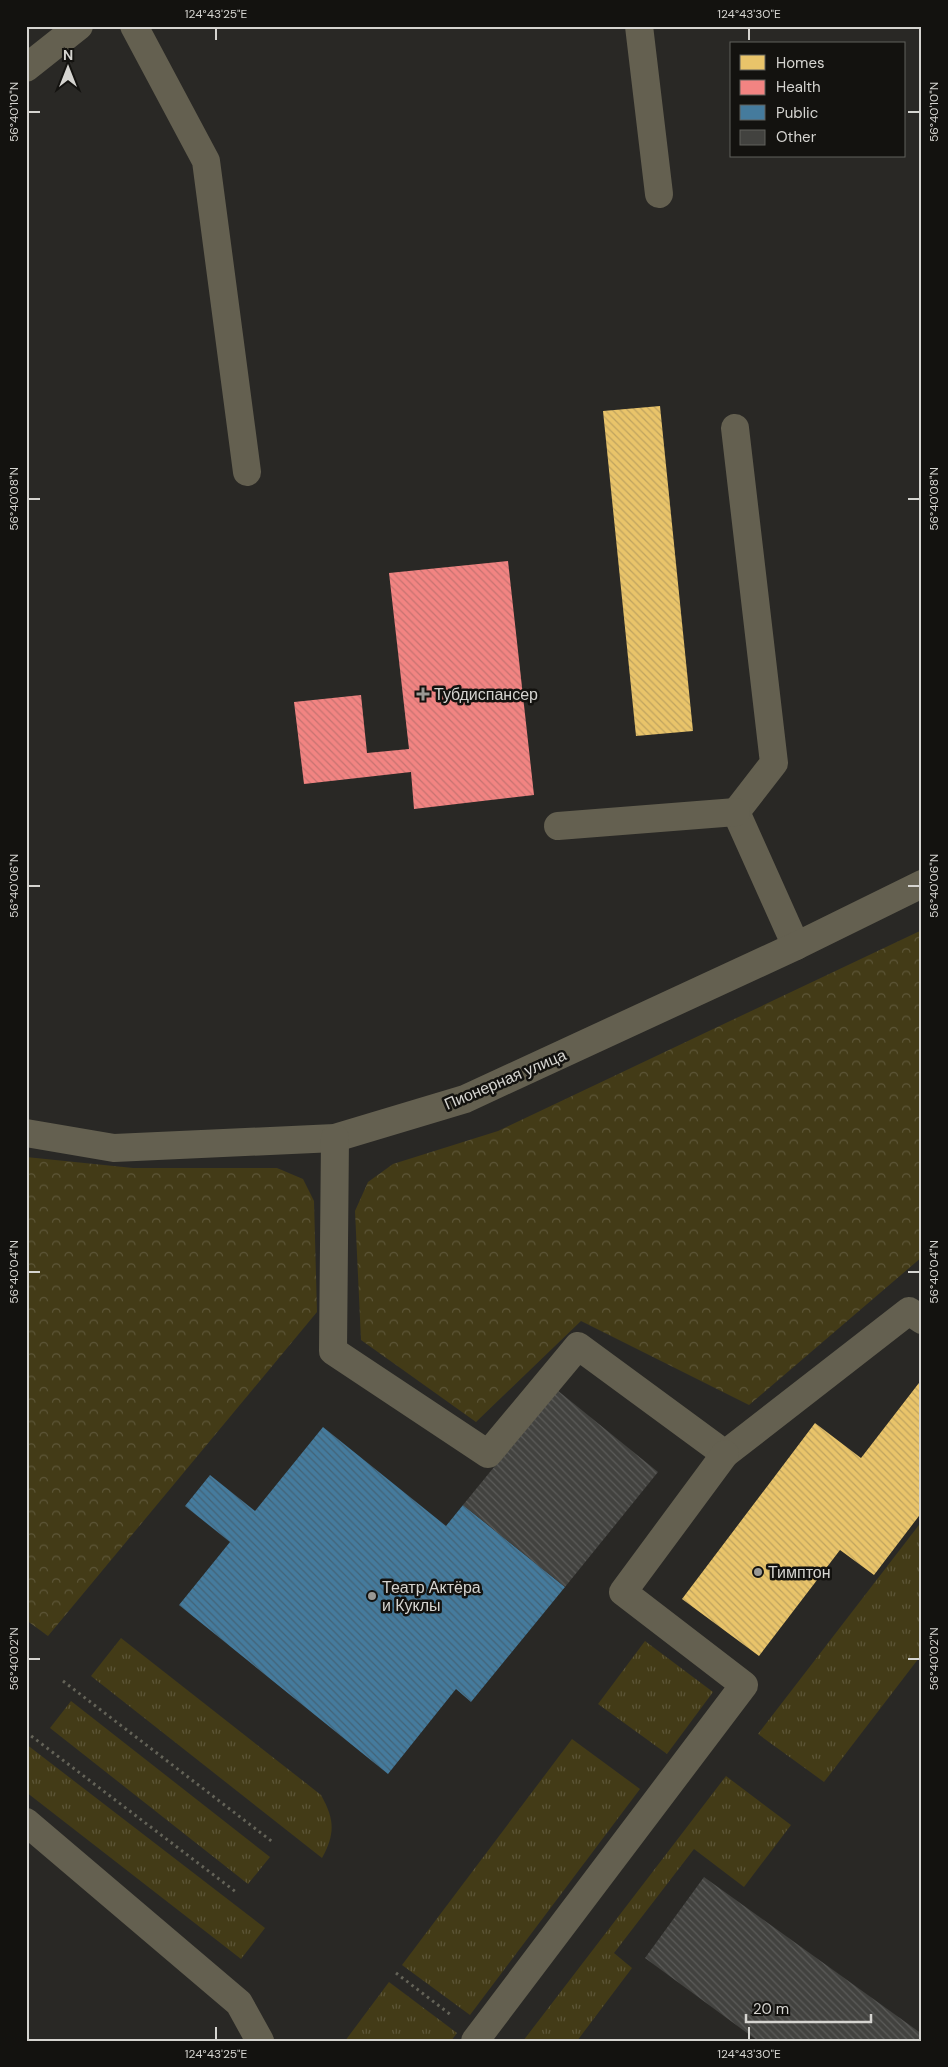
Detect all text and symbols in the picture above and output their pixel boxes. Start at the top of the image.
text: 124°43'25"E [185,6,247,22]
text: 124°43'30"E [717,6,781,22]
north arrow [42,42,92,92]
legend [730,42,906,158]
text: N [63,46,73,64]
text: Homes [776,53,825,73]
text: Health [776,77,821,97]
text: 56°40'10"N [6,82,22,142]
text: 56°40'10"N [926,82,942,142]
text: Public [776,103,818,123]
text: Other [776,127,817,147]
text: 56°40'08"N [6,467,22,531]
text: 56°40'08"N [926,467,942,531]
place label: Тубдиспансер [434,684,538,705]
marker: Тубдиспансер [416,687,430,701]
text: 56°40'06"N [6,854,22,918]
text: 56°40'06"N [926,854,942,918]
street label: Пионерная улица [441,1044,570,1115]
text: 56°40'04"N [6,1240,22,1304]
text: 56°40'04"N [926,1240,942,1304]
place label: Тимптон [768,1562,831,1583]
marker: Тимптон [752,1566,764,1578]
place label: Театр Актёра и Куклы [382,1577,481,1616]
marker: Театр Актёра и Куклы [366,1590,378,1602]
text: 56°40'02"N [6,1627,22,1691]
text: 56°40'02"N [926,1627,942,1691]
scale bar [746,1992,870,2024]
text: 20 m [753,1999,789,2019]
text: 124°43'25"E [185,2046,247,2062]
text: 124°43'30"E [717,2046,781,2062]

